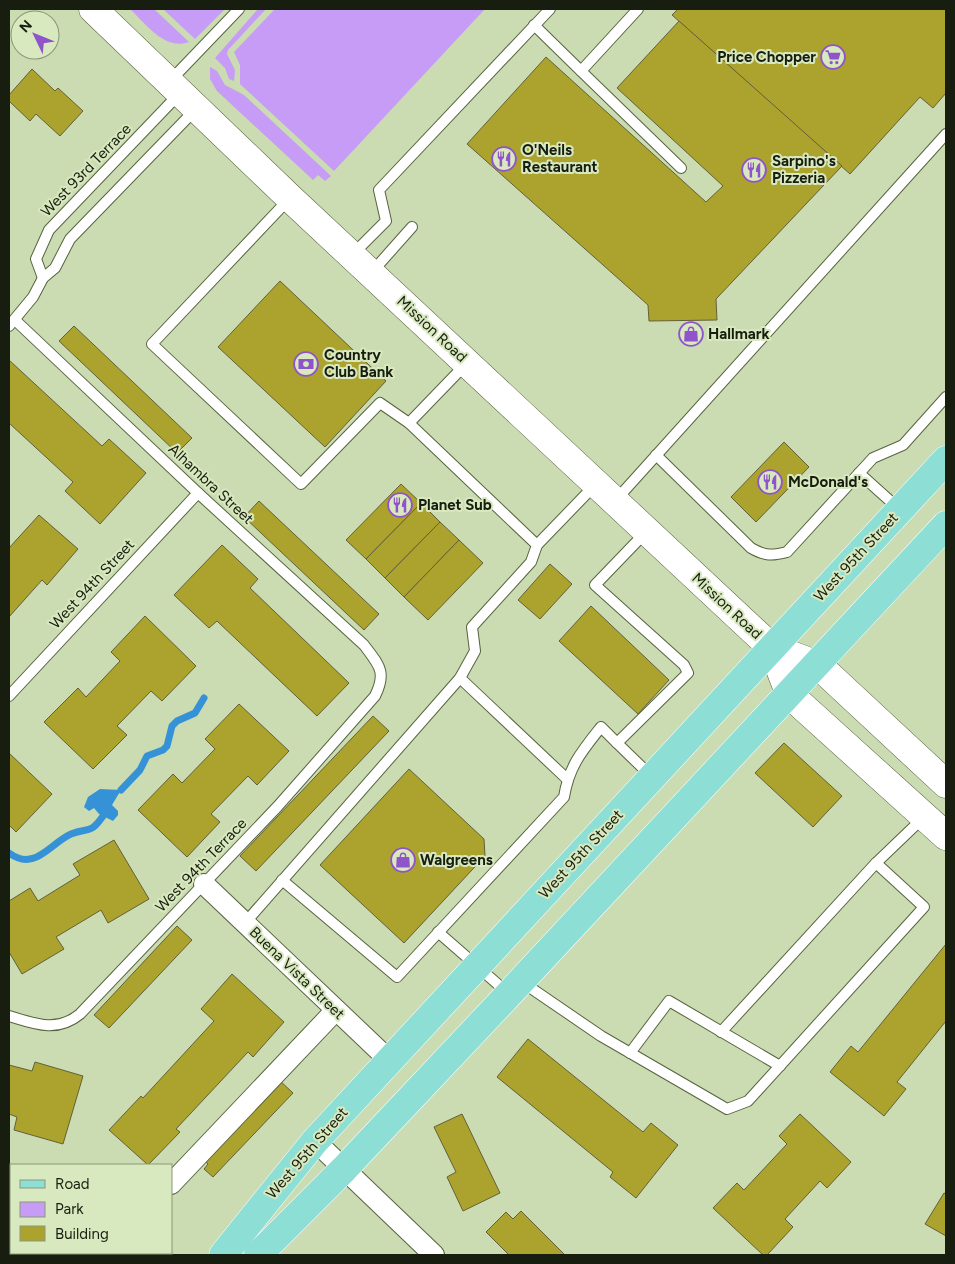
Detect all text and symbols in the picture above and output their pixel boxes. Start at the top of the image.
north arrow [10,10,60,60]
text: N [16,17,36,36]
supermarket icon: Price Chopper [820,44,846,70]
place label: Price Chopper [717,48,816,66]
street label: West 93rd Terrace [37,120,135,220]
place label: O'Neils Restaurant [522,141,598,176]
restaurant icon: O'Neils Restaurant [491,146,517,172]
place label: Sarpino's Pizzeria [772,152,836,187]
restaurant icon: Sarpino's Pizzeria [741,157,767,183]
street label: Mission Road [393,292,471,366]
shop icon: Hallmark [678,321,704,347]
place label: Hallmark [708,325,769,343]
place label: Country Club Bank [324,346,393,381]
bank icon: Country Club Bank [293,351,319,377]
street label: Alhambra Street [165,440,257,528]
restaurant icon: McDonald's [757,469,783,495]
place label: McDonald's [788,473,868,491]
restaurant icon: Planet Sub [387,492,413,518]
place label: Planet Sub [418,496,492,514]
street label: West 95th Street [810,508,902,605]
street label: West 94th Street [46,535,138,633]
street label: Mission Road [688,569,766,643]
street label: West 95th Street [535,805,627,902]
street label: West 94th Terrace [152,814,250,916]
shop icon: Walgreens [390,847,416,873]
place label: Walgreens [420,851,493,869]
street label: Buena Vista Street [246,923,349,1023]
street label: West 95th Street [262,1103,352,1202]
legend [10,1164,172,1254]
text: Road [55,1175,90,1193]
text: Park [55,1200,84,1218]
text: Building [55,1225,109,1243]

